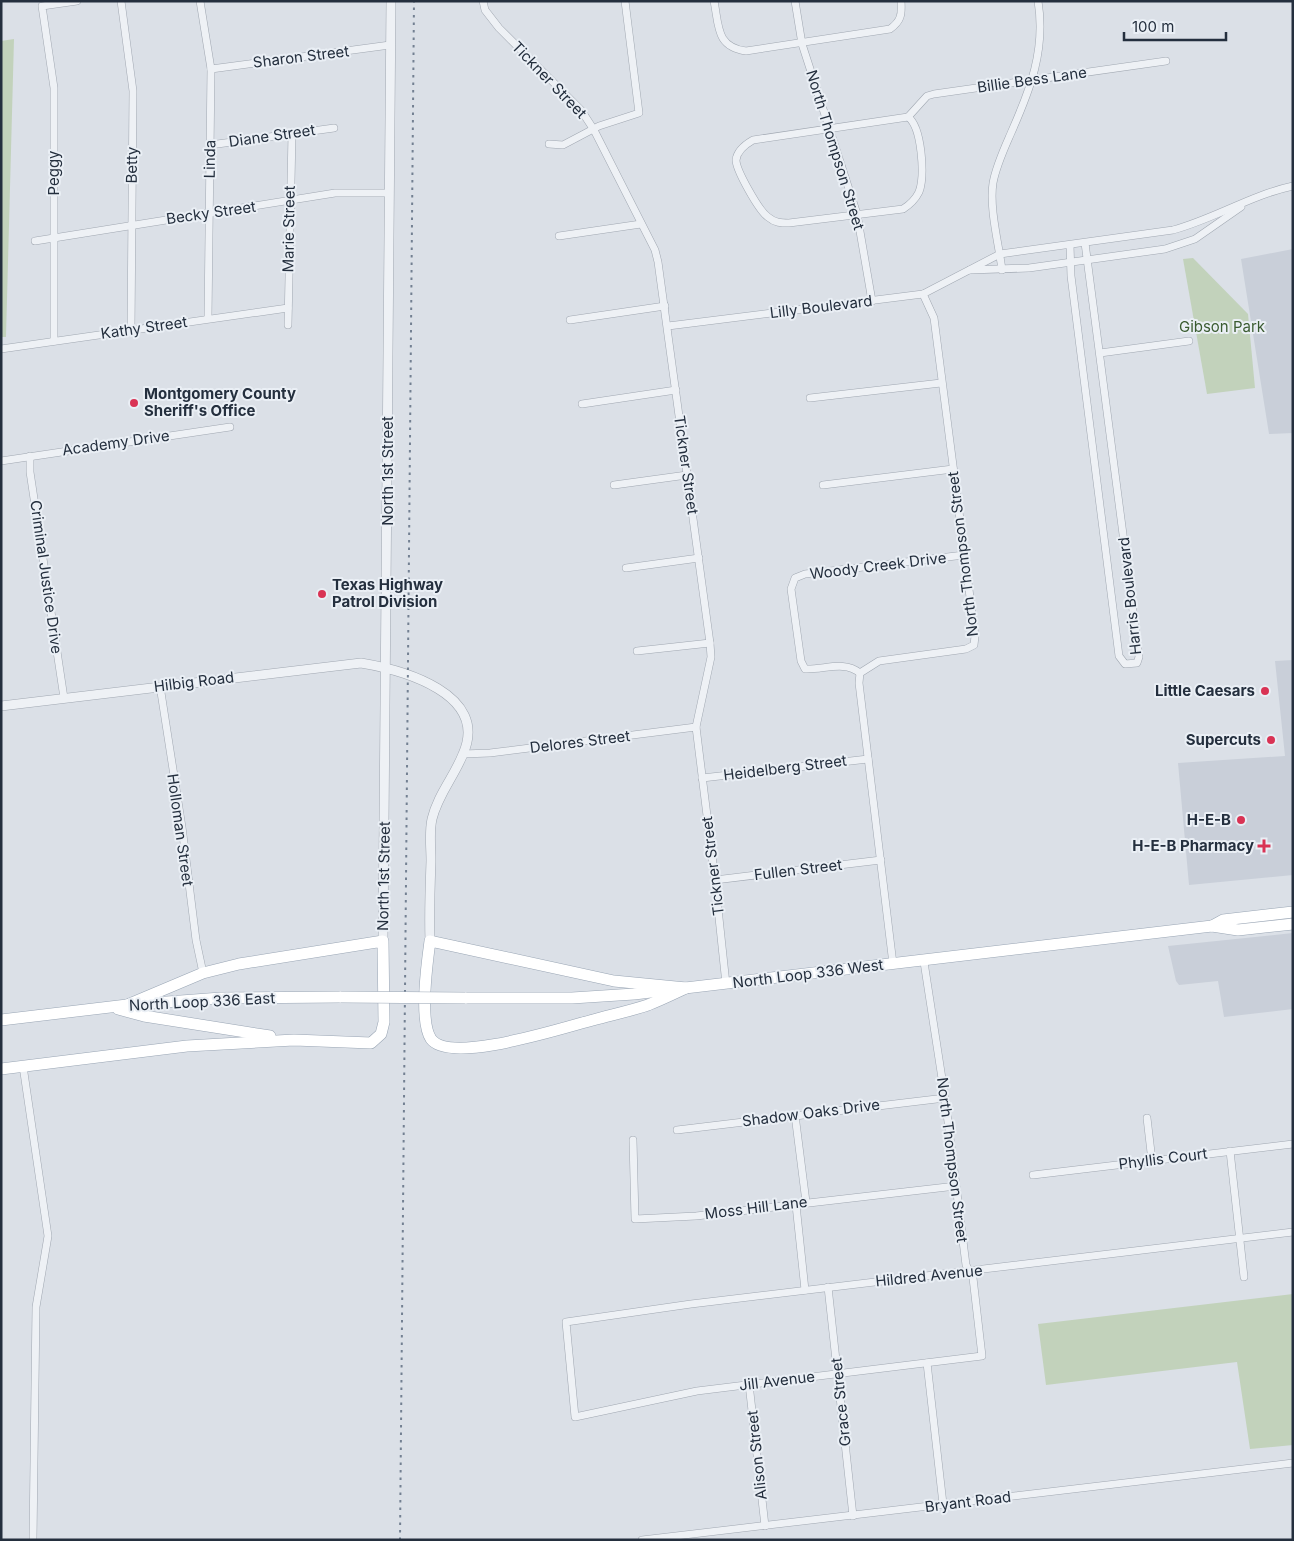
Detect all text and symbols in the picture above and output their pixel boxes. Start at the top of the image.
scale bar [1124,10,1226,42]
text: 100 m [1132,17,1174,36]
street label: Tickner Street [508,37,591,122]
street label: Sharon Street [252,41,350,72]
street label: Billie Bess Lane [976,62,1088,97]
street label: North Thompson Street [802,68,869,232]
street label: Diane Street [228,120,316,151]
street label: Linda [200,140,219,178]
street label: Betty [122,146,141,184]
street label: Peggy [44,150,63,196]
street label: Marie Street [278,185,299,273]
street label: Becky Street [165,197,257,228]
street label: Lilly Boulevard [769,291,873,322]
street label: Kathy Street [100,312,188,343]
park label: Gibson Park [1179,317,1266,336]
place label: Montgomery County Sheriff's Office [144,384,296,420]
marker: Montgomery County Sheriff's Office [128,397,140,409]
street label: Tickner Street [670,414,703,516]
street label: North 1st Street [378,416,397,526]
street label: Academy Drive [61,426,171,459]
street label: North Thompson Street [943,470,982,638]
street label: Criminal Justice Drive [26,499,67,655]
street label: Harris Boulevard [1114,536,1145,656]
street label: Woody Creek Drive [809,548,947,583]
place label: Texas Highway Patrol Division [332,575,443,611]
marker: Texas Highway Patrol Division [316,588,328,600]
street label: Hilbig Road [153,667,235,696]
place label: Little Caesars [1155,681,1255,700]
marker: Little Caesars [1259,685,1271,697]
street label: Delores Street [529,726,631,757]
place label: Supercuts [1186,730,1261,749]
marker: Supercuts [1265,734,1277,746]
street label: Heidelberg Street [722,750,848,784]
street label: Holloman Street [163,772,198,887]
place label: H-E-B [1187,810,1231,829]
marker: H-E-B [1235,814,1247,826]
street label: Tickner Street [697,815,728,917]
street label: North 1st Street [373,821,394,931]
place label: H-E-B Pharmacy [1132,836,1254,855]
marker: H-E-B Pharmacy [1258,840,1270,852]
street label: Fullen Street [753,855,843,884]
street label: North Loop 336 West [732,955,884,992]
street label: North Loop 336 East [128,988,276,1015]
street label: North Thompson Street [933,1076,972,1244]
street label: Shadow Oaks Drive [741,1095,881,1130]
street label: Phyllis Court [1117,1144,1209,1173]
street label: Moss Hill Lane [703,1192,808,1223]
street label: Hildred Avenue [874,1260,984,1291]
street label: Grace Street [826,1357,855,1447]
street label: Jill Avenue [738,1366,816,1395]
street label: Alison Street [742,1409,771,1501]
street label: Bryant Road [924,1487,1012,1516]

